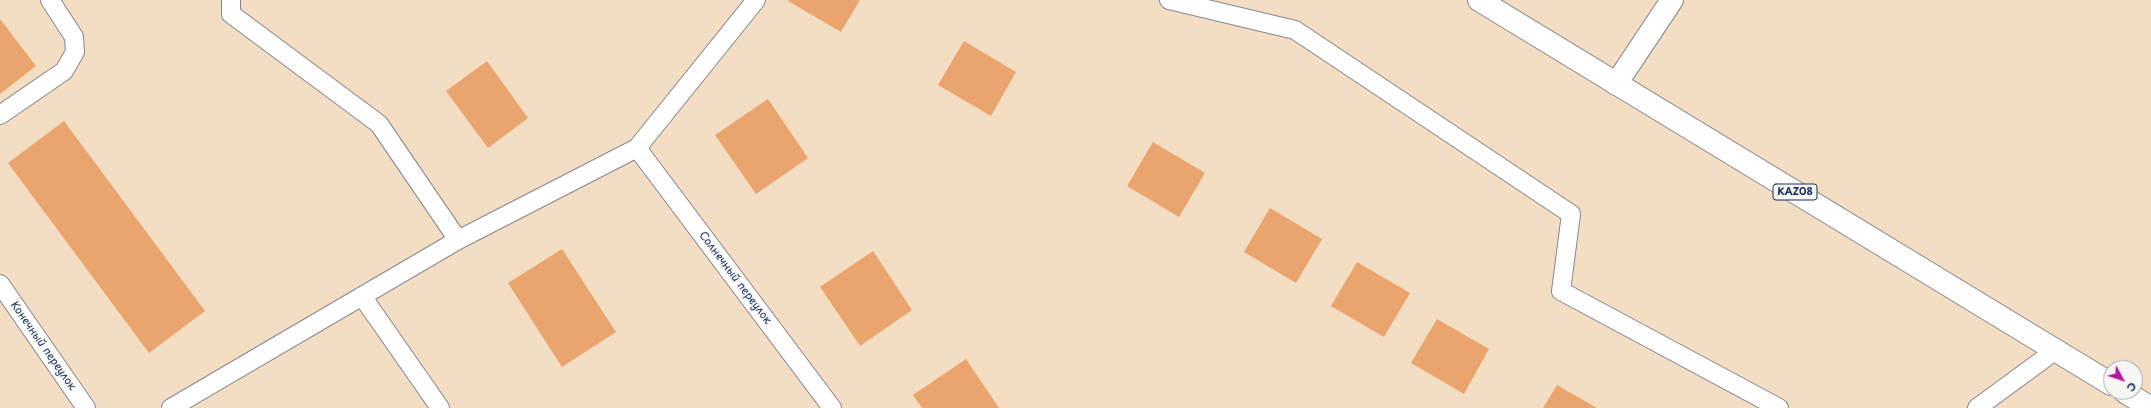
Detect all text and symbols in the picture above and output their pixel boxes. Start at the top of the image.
road number: KAZ08 [1773,184,1817,200]
street label: Солнечный переулок [696,229,774,327]
street label: Конечный переулок [7,299,79,393]
north arrow [2103,360,2143,400]
text: С [2123,379,2141,396]

